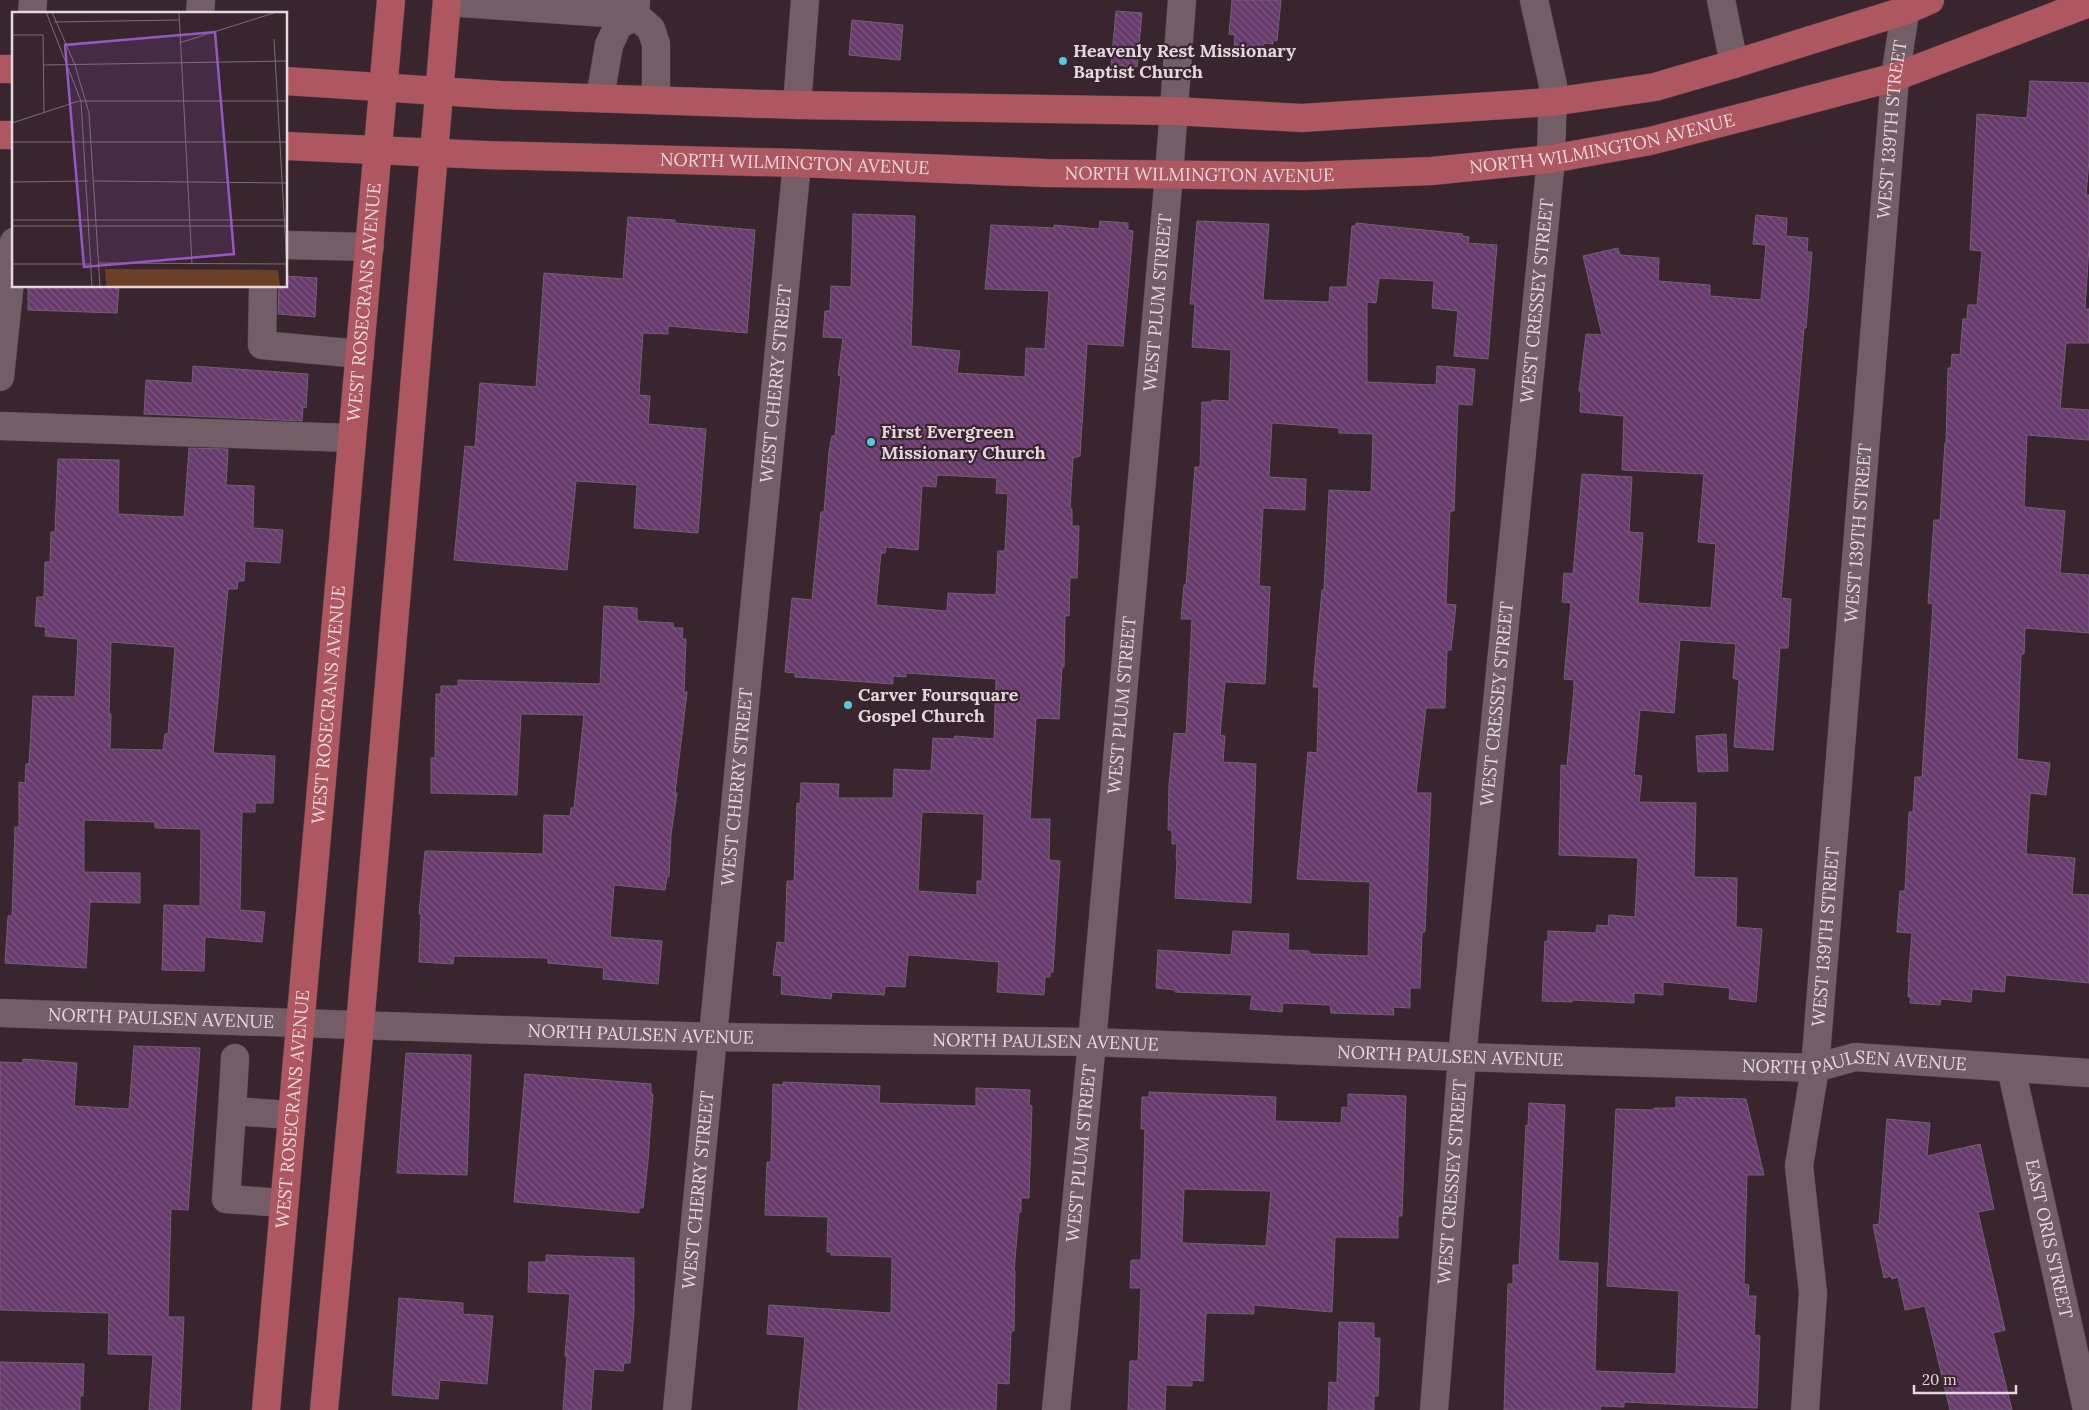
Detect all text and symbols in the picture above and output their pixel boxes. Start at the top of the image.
inset map [12,12,288,288]
street label: WEST 139TH STREET [1872,38,1912,220]
place label: Heavenly Rest Missionary Baptist Church [1073,39,1296,83]
marker: Heavenly Rest Missionary Baptist Church [1057,55,1069,67]
street label: NORTH WILMINGTON AVENUE [1468,108,1737,178]
street label: NORTH WILMINGTON AVENUE [660,147,930,179]
street label: NORTH WILMINGTON AVENUE [1065,161,1335,187]
street label: WEST ROSECRANS AVENUE [342,182,386,423]
street label: WEST CRESSEY STREET [1515,197,1558,404]
street label: WEST PLUM STREET [1138,212,1177,393]
street label: WEST CHERRY STREET [754,283,796,484]
place label: First Evergreen Missionary Church [881,420,1046,464]
marker: First Evergreen Missionary Church [865,436,877,448]
street label: WEST 139TH STREET [1839,442,1876,624]
street label: WEST ROSECRANS AVENUE [306,584,350,825]
street label: WEST CRESSEY STREET [1475,600,1518,807]
street label: WEST PLUM STREET [1102,615,1141,795]
place label: Carver Foursquare Gospel Church [858,683,1019,727]
street label: WEST CHERRY STREET [715,686,757,887]
marker: Carver Foursquare Gospel Church [842,699,854,711]
street label: WEST 139TH STREET [1806,846,1844,1027]
street label: WEST ROSECRANS AVENUE [270,989,314,1229]
street label: NORTH PAULSEN AVENUE [47,1003,274,1033]
street label: NORTH PAULSEN AVENUE [527,1019,754,1049]
street label: NORTH PAULSEN AVENUE [932,1028,1159,1056]
street label: NORTH PAULSEN AVENUE [1337,1040,1564,1071]
street label: NORTH PAULSEN AVENUE [1742,1045,1967,1080]
street label: WEST PLUM STREET [1060,1063,1101,1243]
street label: WEST CRESSEY STREET [1432,1078,1471,1285]
street label: WEST CHERRY STREET [677,1089,719,1290]
street label: EAST ORIS STREET [2021,1157,2078,1321]
scale bar [1914,1362,2016,1394]
text: 20 m [1922,1370,1957,1389]

